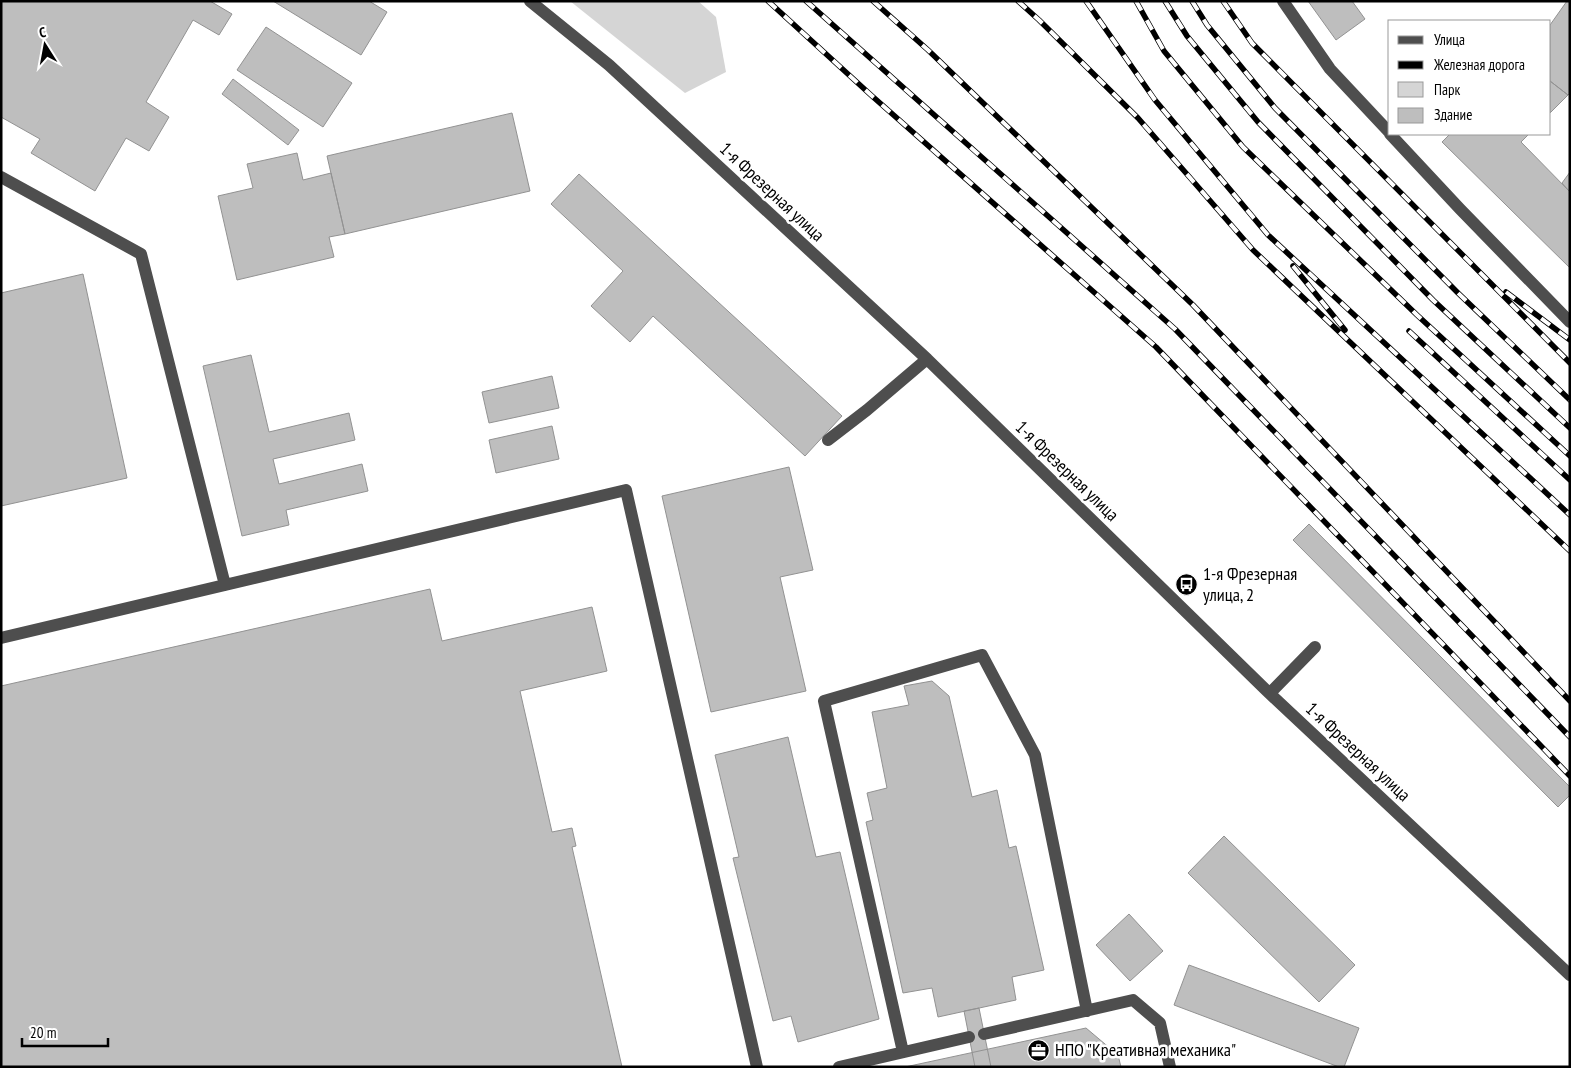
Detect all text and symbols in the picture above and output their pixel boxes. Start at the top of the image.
north arrow [20,20,70,70]
legend [1388,20,1551,135]
text: С [38,23,48,42]
text: Улица [1434,30,1465,49]
text: Железная дорога [1433,55,1525,74]
text: Парк [1434,80,1460,99]
text: Здание [1434,105,1472,124]
street label: 1-я Фрезерная улица [715,137,830,246]
street label: 1-я Фрезерная улица [1011,415,1124,526]
place label: 1-я Фрезерная улица, 2 [1203,562,1297,606]
bus stop icon: 1-я Фрезерная улица, 2 [1175,572,1199,596]
street label: 1-я Фрезерная улица [1301,697,1416,806]
scale bar [22,1016,109,1048]
text: 20 m [30,1023,56,1042]
office icon: НПО "Креативная механика" [1027,1038,1051,1062]
place label: НПО "Креативная механика" [1055,1038,1236,1061]

